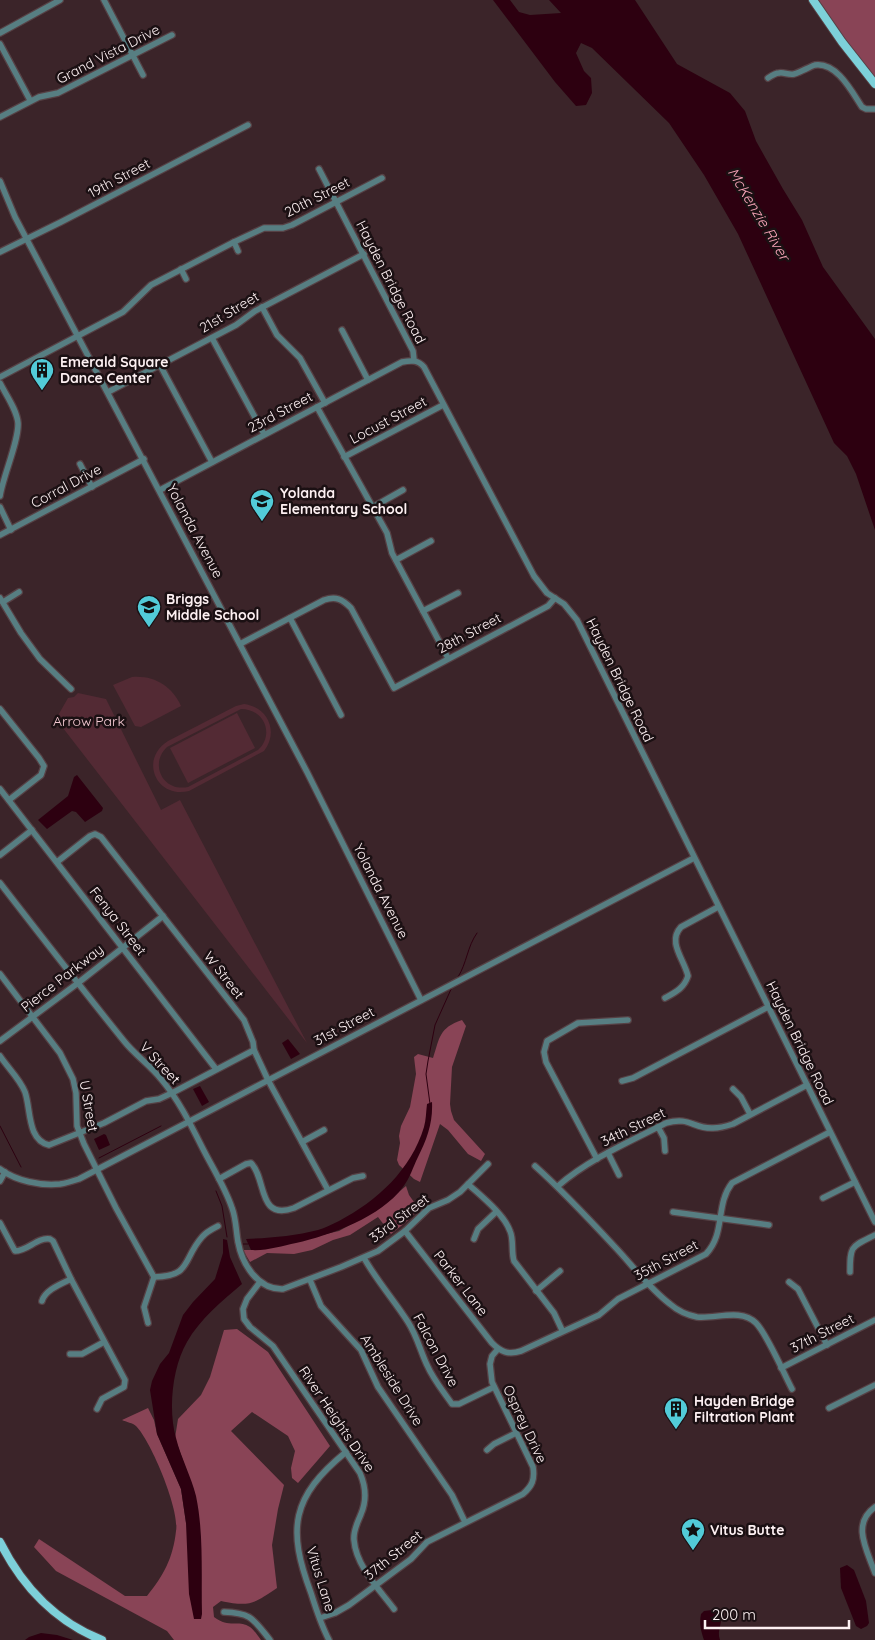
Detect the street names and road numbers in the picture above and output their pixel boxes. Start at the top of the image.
street label: Grand Vista Drive [53,20,163,88]
street label: 19th Street [85,154,153,202]
street label: 20th Street [281,173,353,221]
street label: Hayden Bridge Road [352,217,430,347]
street label: 21st Street [196,287,262,337]
street label: 23rd Street [245,387,316,437]
street label: Locust Street [346,392,430,448]
street label: Corral Drive [28,460,104,512]
street label: Yolanda Avenue [163,481,227,581]
street label: 28th Street [434,608,504,657]
street label: Hayden Bridge Road [582,615,658,745]
street label: Yolanda Avenue [349,840,413,942]
street label: Fenya Street [86,883,151,959]
street label: Pierce Parkway [17,940,107,1016]
street label: W Street [200,948,248,1003]
street label: Hayden Bridge Road [762,978,838,1108]
street label: 31st Street [311,1002,378,1049]
street label: V Street [136,1038,184,1088]
street label: U Street [76,1079,102,1133]
street label: 34th Street [598,1104,668,1150]
street label: 33rd Street [366,1190,433,1246]
street label: 35th Street [631,1236,701,1284]
street label: Parker Lane [430,1247,492,1319]
street label: 37th Street [787,1309,857,1357]
street label: Falcon Drive [409,1310,463,1390]
street label: Ambleside Drive [357,1331,427,1429]
street label: River Heights Drive [295,1363,379,1475]
street label: Osprey Drive [499,1382,551,1466]
street label: 37th Street [360,1526,426,1584]
street label: Vitus Lane [303,1544,339,1614]

